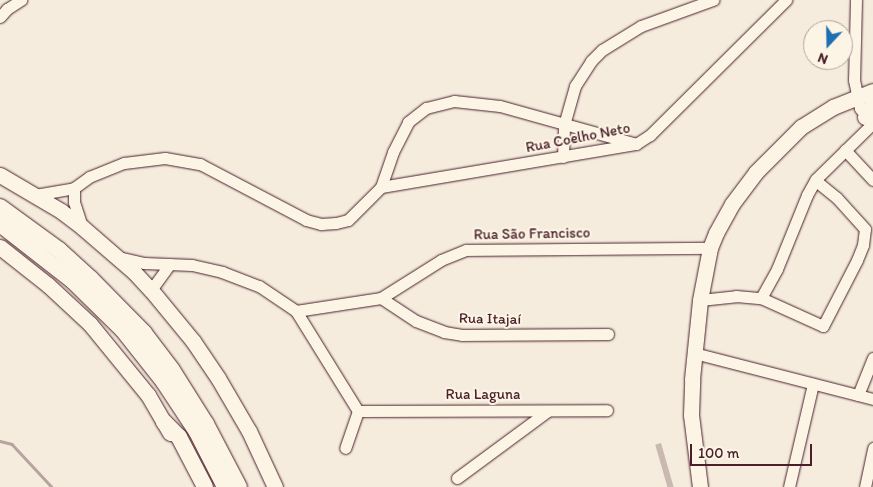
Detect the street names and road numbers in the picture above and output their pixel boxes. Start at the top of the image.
street label: Rua Coelho Neto [524,119,632,157]
street label: Rua São Francisco [473,224,591,244]
street label: Rua Itajaí [459,309,521,329]
street label: Rua Laguna [445,386,521,404]

